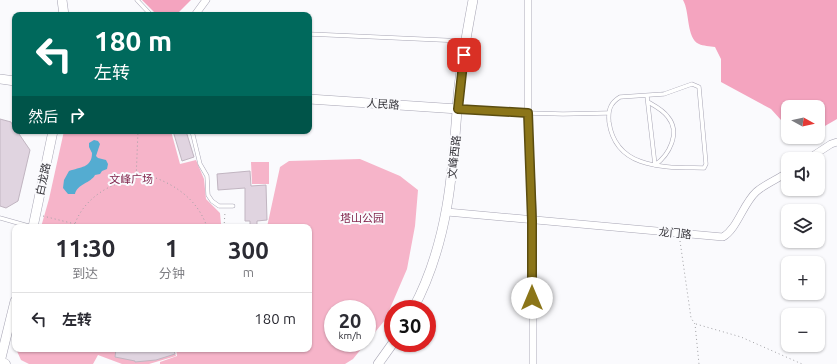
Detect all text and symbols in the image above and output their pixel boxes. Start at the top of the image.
text: 180 m [94,25,172,56]
icon: left [28,28,80,80]
pin [447,38,481,72]
icon: arrive [453,44,475,66]
text: 左转 [94,62,130,82]
street label: 人民路 [366,97,400,111]
north arrow [781,100,825,144]
map controls [781,100,825,352]
icon: right [66,104,88,126]
text: 然后 [28,108,58,125]
street label: 文峰西路 [446,134,462,180]
button: sound [781,152,825,196]
street label: 白龙路 [34,162,52,196]
park label: 文峰广场 [109,173,153,185]
button: layers [781,204,825,248]
park label: 塔山公园 [340,212,384,224]
street label: 龙门路 [658,226,692,240]
text: 11:30 [55,235,115,262]
text: 1 [165,235,179,262]
text: 300 [228,237,269,264]
button: + [781,256,825,300]
text: m [243,265,254,279]
text: 到达 [72,266,98,280]
text: 分钟 [159,266,185,280]
position arrow [511,277,553,319]
speed limit sign: 30 [384,300,436,352]
icon: left [28,308,50,330]
button: − [781,308,825,352]
text: 20 [339,309,361,332]
text: 180 m [254,310,296,327]
text: 左转 [62,311,92,328]
text: km/h [338,330,362,341]

